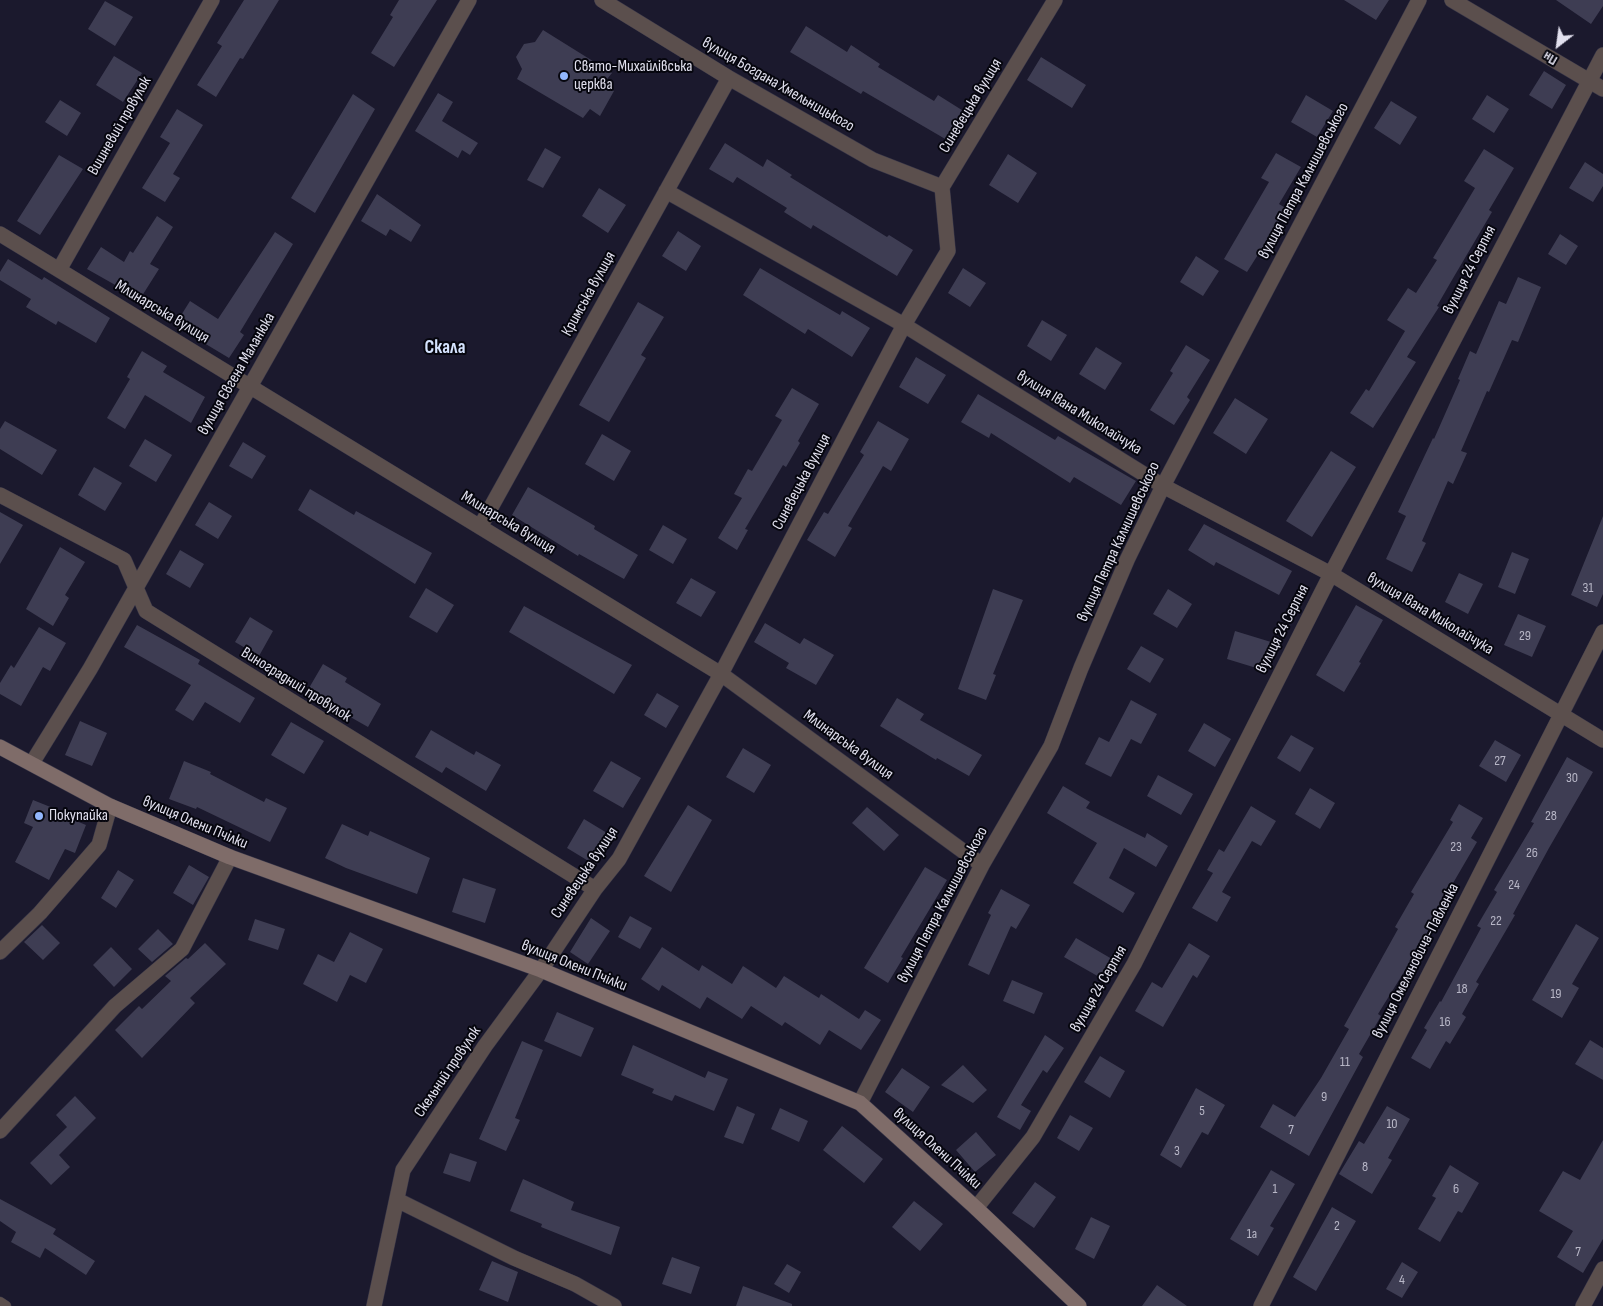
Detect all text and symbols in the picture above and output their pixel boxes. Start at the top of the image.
north arrow [1533,20,1583,70]
street label: вулиця Богдана Хмельницького [698,34,858,136]
text: Пн [1540,48,1560,69]
street label: Синевецька вулиця [935,55,1007,157]
place label: Свято-Михайлівська церква [574,57,692,95]
marker: Свято-Михайлівська церква [558,70,570,82]
street label: Вишневий провулок [84,73,156,179]
street label: вулиця Петра Калнишевського [1255,100,1353,262]
street label: вулиця 24 Серпня [1439,223,1501,317]
street label: Кримська вулиця [558,248,620,340]
street label: Млинарська вулиця [111,276,213,348]
street label: вулиця Євгена Маланюка [194,309,280,439]
district label: Скала [425,337,465,359]
street label: вулиця Івана Миколайчука [1013,367,1145,459]
street label: Синевецька вулиця [769,431,835,533]
street label: вулиця Петра Калнишевського [1074,459,1164,625]
street label: Млинарська вулиця [457,487,559,559]
street label: вулиця Івана Миколайчука [1363,569,1497,659]
house number: 31 [1583,580,1593,596]
street label: вулиця 24 Серпня [1252,582,1314,676]
house number: 29 [1519,628,1531,644]
street label: Виноградний провулок [237,643,355,727]
street label: Млинарська вулиця [799,706,897,784]
house number: 27 [1494,753,1506,769]
house number: 30 [1566,770,1578,786]
street label: вулиця Олени Пчілки [140,792,250,854]
place label: Покупайка [49,806,108,826]
house number: 28 [1545,808,1557,824]
marker: Покупайка [33,810,45,822]
street label: Синевецька вулиця [547,824,623,922]
street label: вулиця Петра Калнишевського [894,824,992,986]
house number: 23 [1450,839,1462,855]
house number: 26 [1526,845,1538,861]
house number: 24 [1508,877,1520,893]
street label: вулиця Омеляновича-Павленка [1369,880,1463,1042]
house number: 22 [1490,913,1502,929]
street label: вулиця Олени Пчілки [518,936,630,996]
street label: вулиця 24 Серпня [1066,942,1132,1036]
house number: 18 [1456,981,1468,997]
house number: 19 [1550,986,1562,1002]
house number: 16 [1439,1014,1451,1030]
street label: Скельний провулок [411,1023,485,1121]
house number: 11 [1340,1054,1350,1070]
house number: 9 [1321,1089,1327,1105]
house number: 5 [1199,1103,1205,1119]
street label: вулиця Олени Пчілки [889,1104,985,1194]
house number: 10 [1386,1116,1398,1132]
house number: 7 [1288,1122,1294,1138]
house number: 3 [1174,1143,1180,1159]
house number: 8 [1362,1159,1368,1175]
house number: 1 [1273,1181,1277,1197]
house number: 6 [1453,1181,1459,1197]
house number: 2 [1334,1218,1340,1234]
house number: 1а [1247,1226,1257,1242]
house number: 7 [1575,1244,1581,1260]
house number: 4 [1399,1272,1405,1288]

